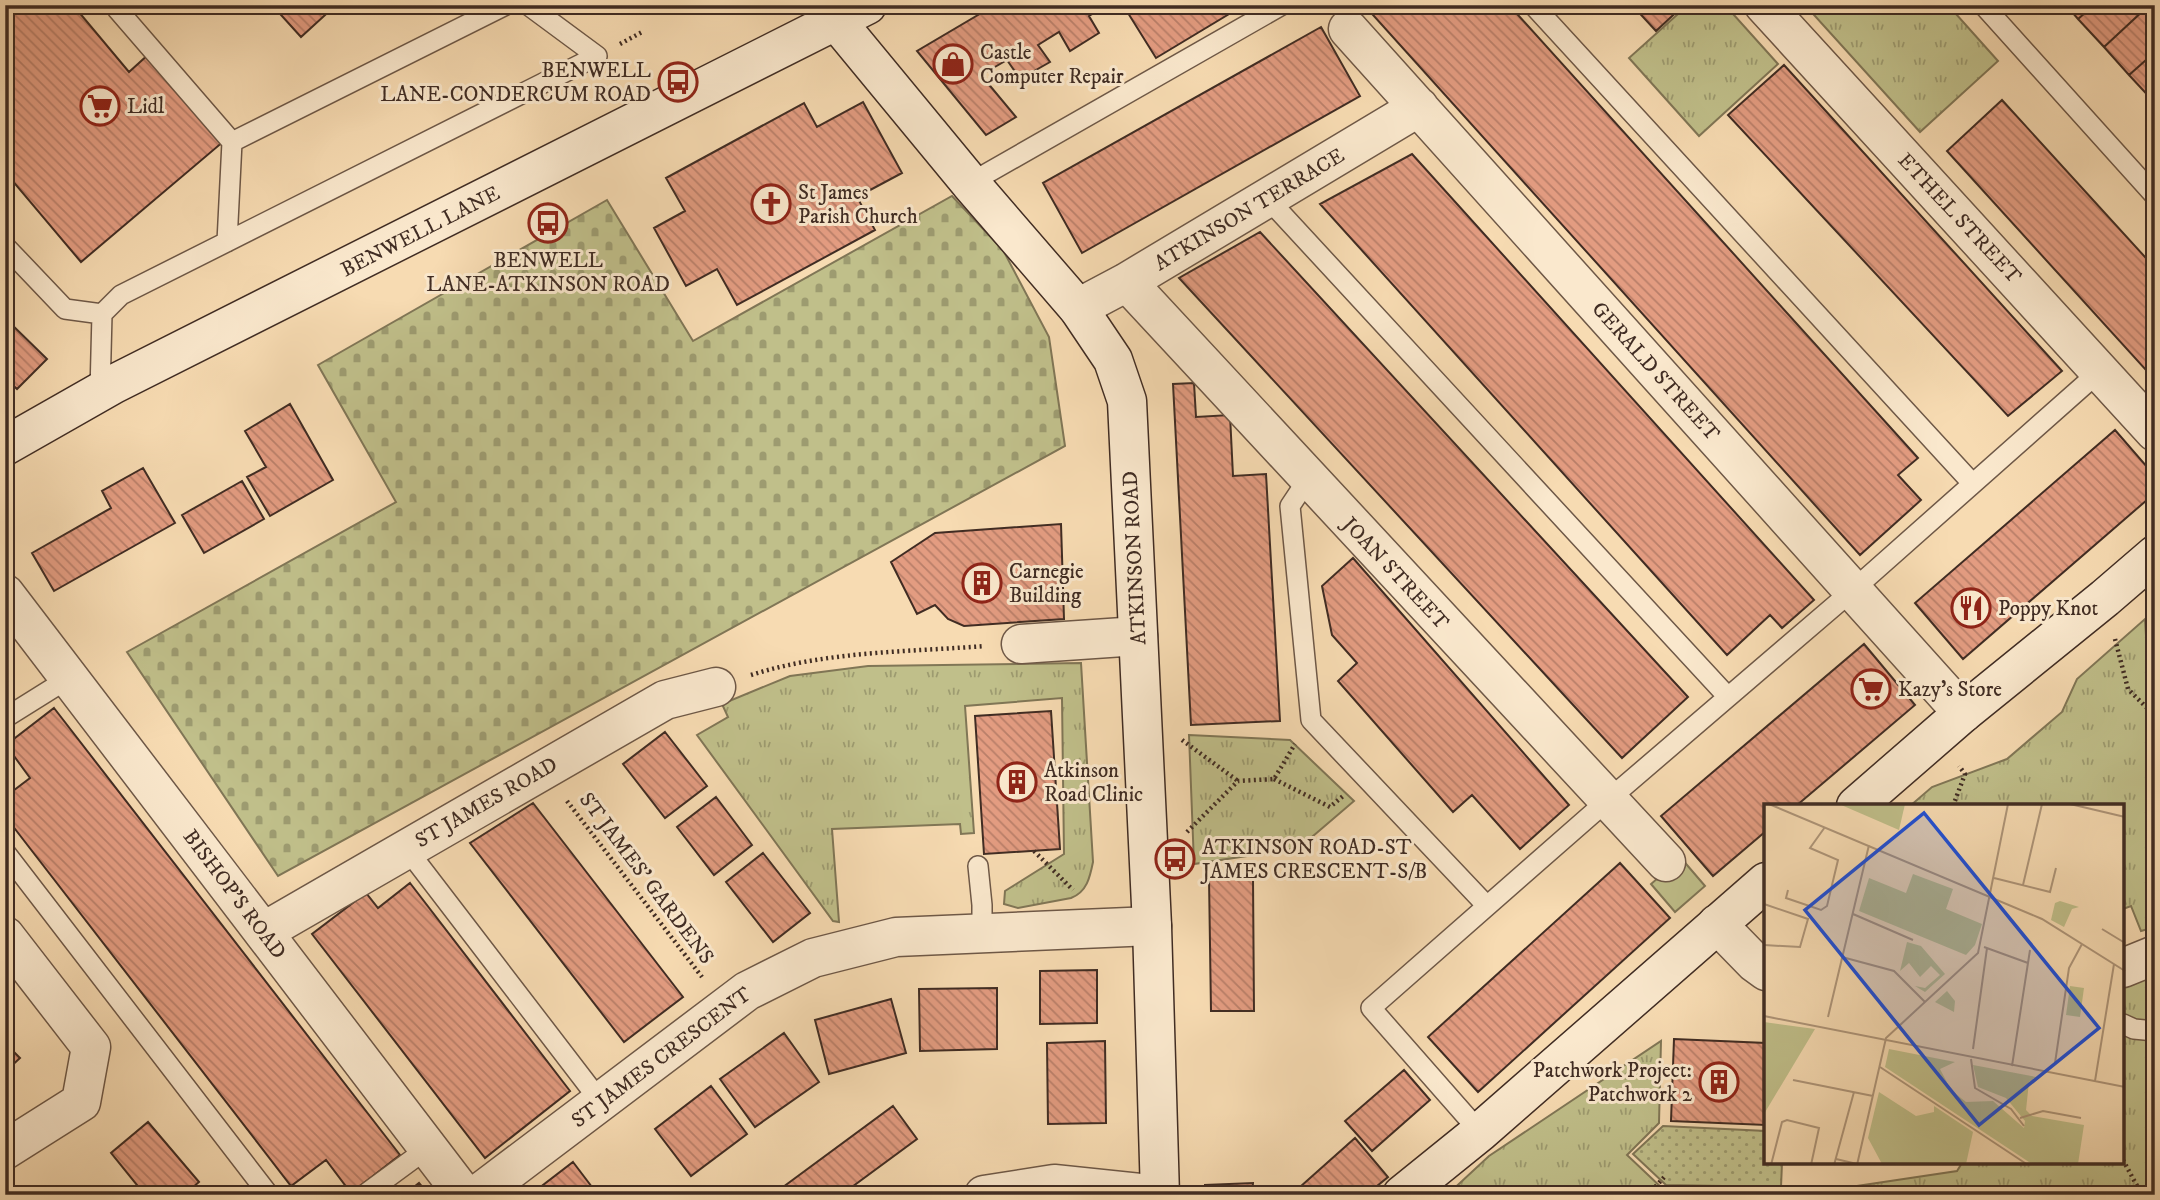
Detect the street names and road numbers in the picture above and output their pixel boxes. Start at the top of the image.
street label: ATKINSON TERRACE [1150,143,1349,277]
street label: ETHEL STREET [1892,148,2027,290]
street label: BENWELL LANE [336,180,505,283]
street label: GERALD STREET [1586,297,1725,447]
street label: ATKINSON ROAD [1117,470,1153,646]
street label: JOAN STREET [1335,511,1454,635]
street label: ST JAMES ROAD [411,752,562,854]
street label: ST JAMES' GARDENS [573,788,719,970]
street label: BISHOP'S ROAD [177,825,291,965]
street label: ST JAMES CRESCENT [567,982,757,1134]

